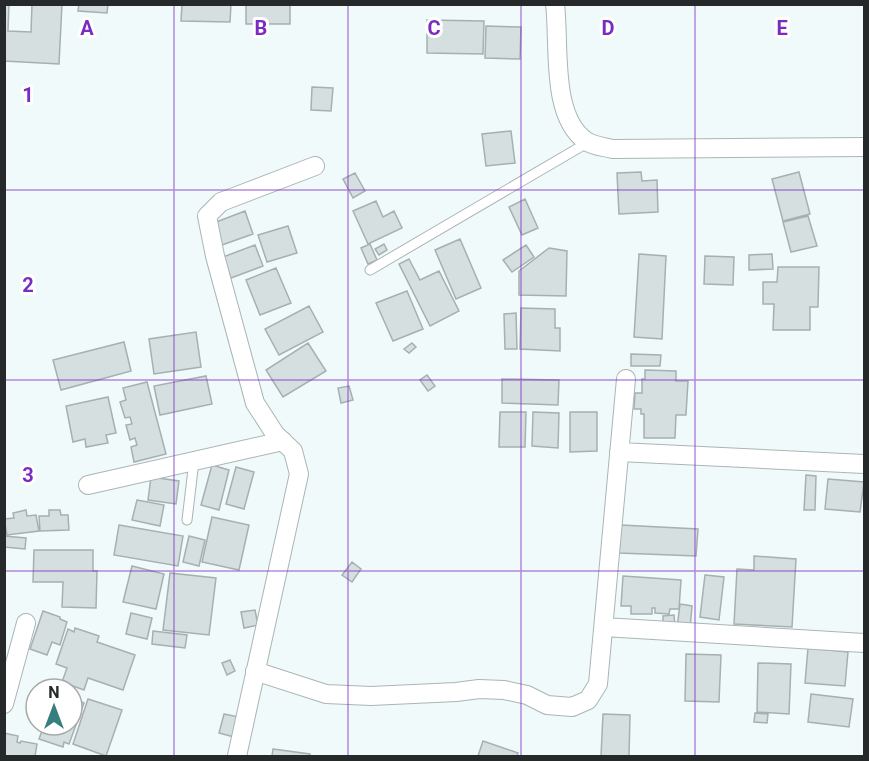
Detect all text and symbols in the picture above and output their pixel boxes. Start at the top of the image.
text: A [80,16,94,40]
text: B [255,16,267,40]
text: C [427,16,441,40]
text: D [602,16,615,40]
text: E [776,16,788,40]
text: 1 [22,83,34,107]
text: 2 [22,273,34,297]
text: 3 [22,463,34,487]
north arrow [24,677,84,737]
text: N [48,683,60,702]

